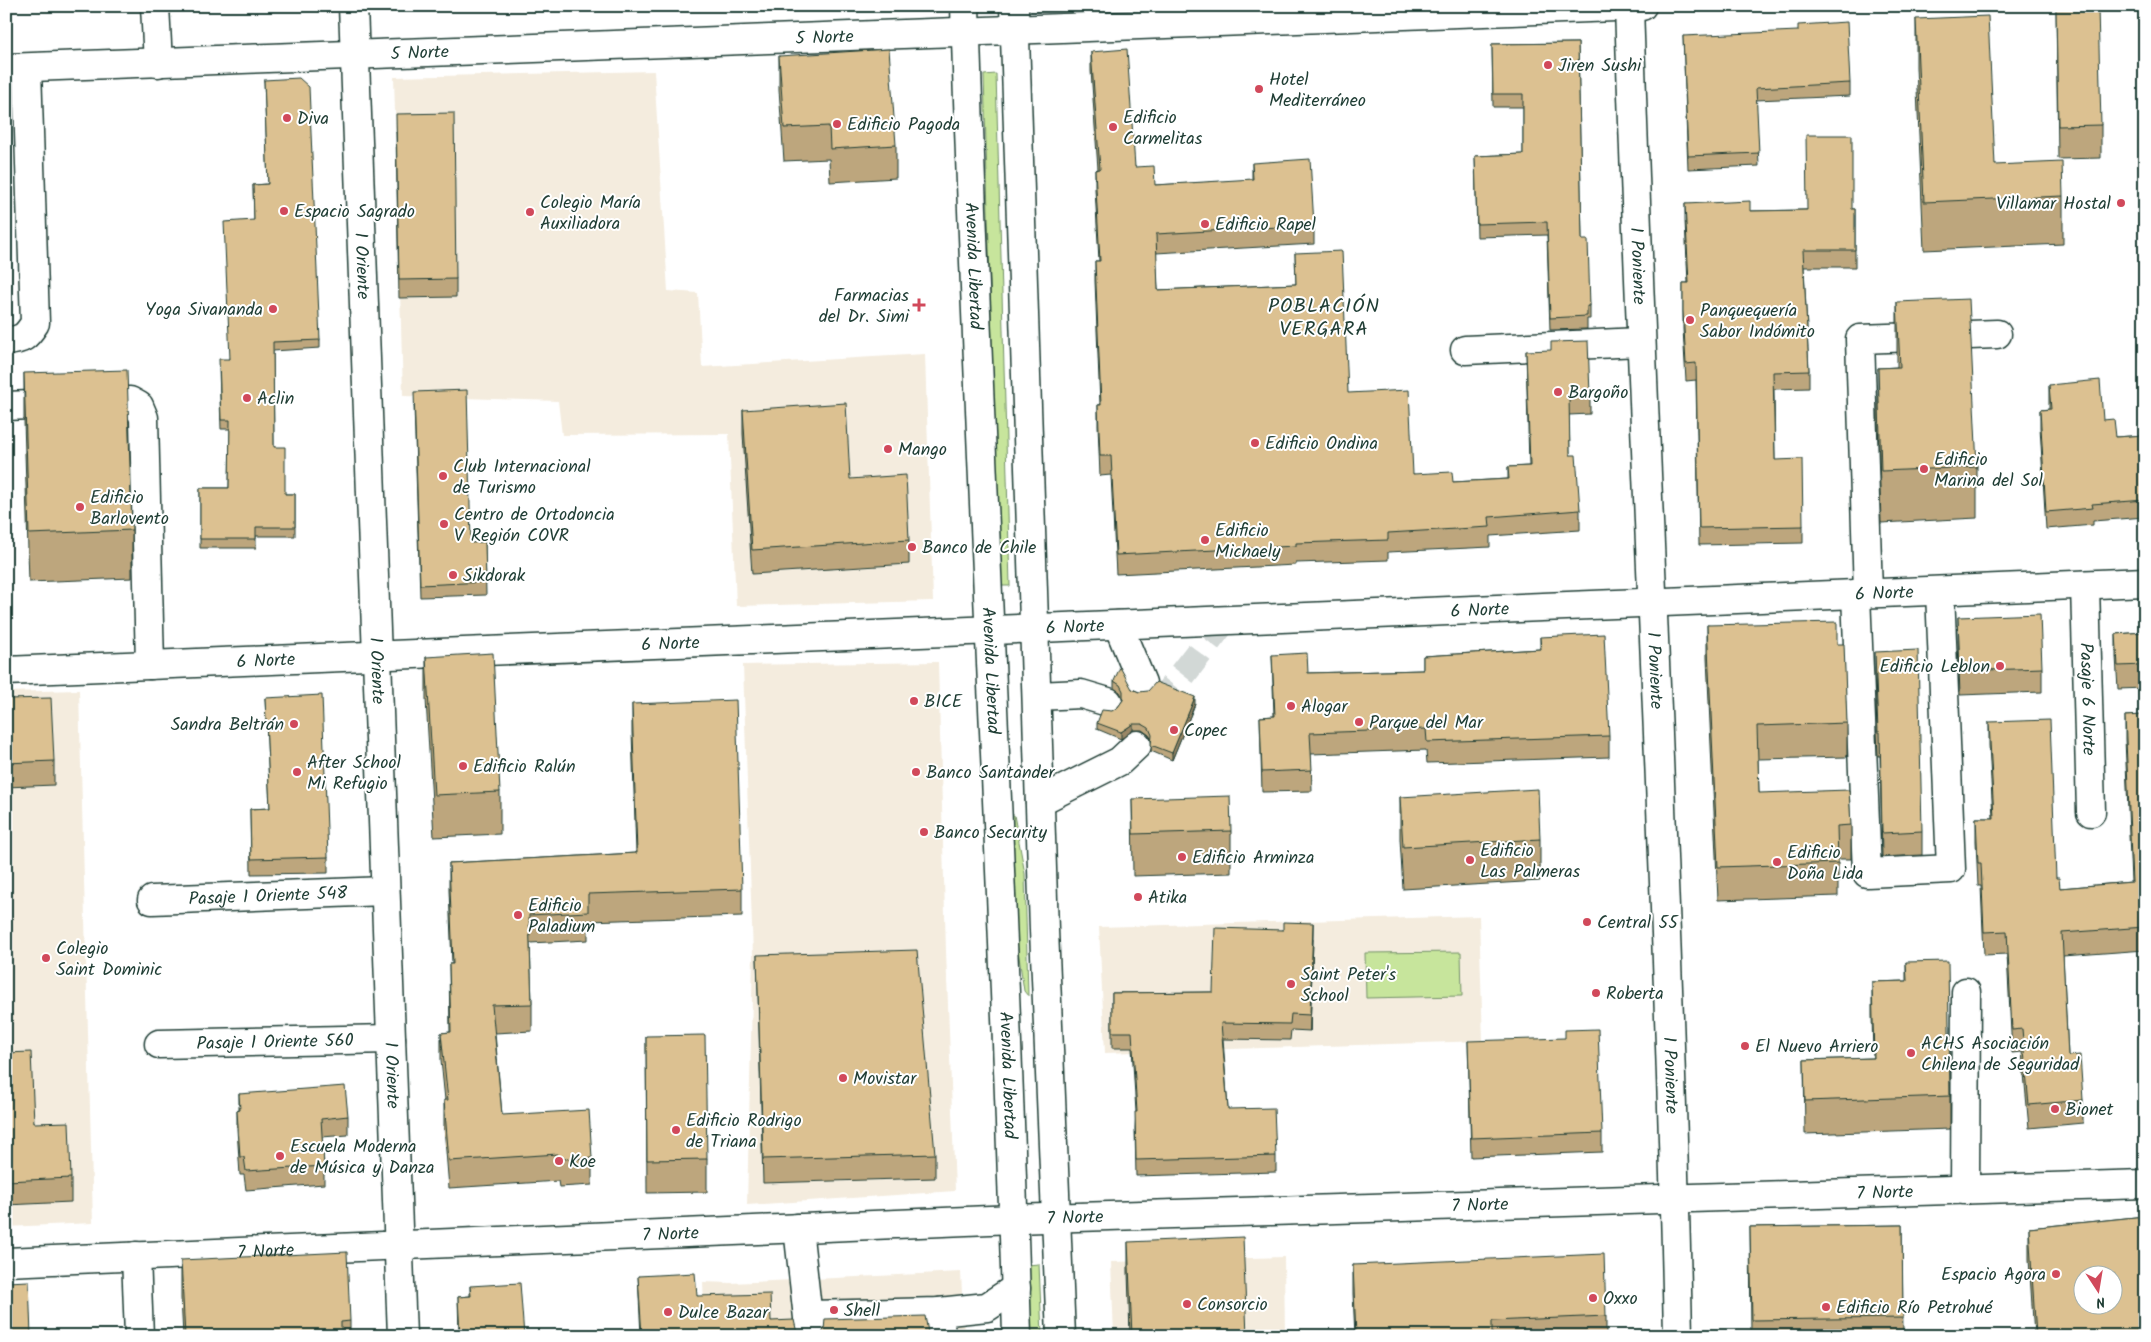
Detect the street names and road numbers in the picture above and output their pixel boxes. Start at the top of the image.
street label: 5 Norte [795,23,854,54]
street label: 5 Norte [390,38,449,69]
street label: Avenida Libertad [956,202,990,331]
street label: 1 Poniente [1621,227,1653,305]
street label: 1 Oriente [345,232,377,300]
street label: 6 Norte [1855,579,1914,610]
street label: 6 Norte [1450,595,1510,627]
street label: Avenida Libertad [973,606,1007,736]
street label: 6 Norte [1045,612,1105,644]
street label: 6 Norte [641,629,700,661]
street label: 1 Poniente [1638,631,1670,710]
street label: 1 Oriente [360,637,392,705]
street label: Pasaje 6 Norte [2071,642,2102,756]
street label: 6 Norte [236,646,296,677]
street label: Pasaje 1 Oriente 548 [188,879,348,915]
street label: Avenida Libertad [990,1011,1024,1140]
street label: Pasaje 1 Oriente 560 [196,1027,354,1059]
street label: 1 Poniente [1654,1036,1685,1114]
street label: 1 Oriente [375,1041,407,1109]
street label: 7 Norte [1856,1178,1914,1209]
street label: 7 Norte [1451,1191,1509,1221]
street label: 7 Norte [1046,1203,1104,1234]
street label: 7 Norte [641,1219,700,1251]
street label: 7 Norte [237,1237,295,1268]

